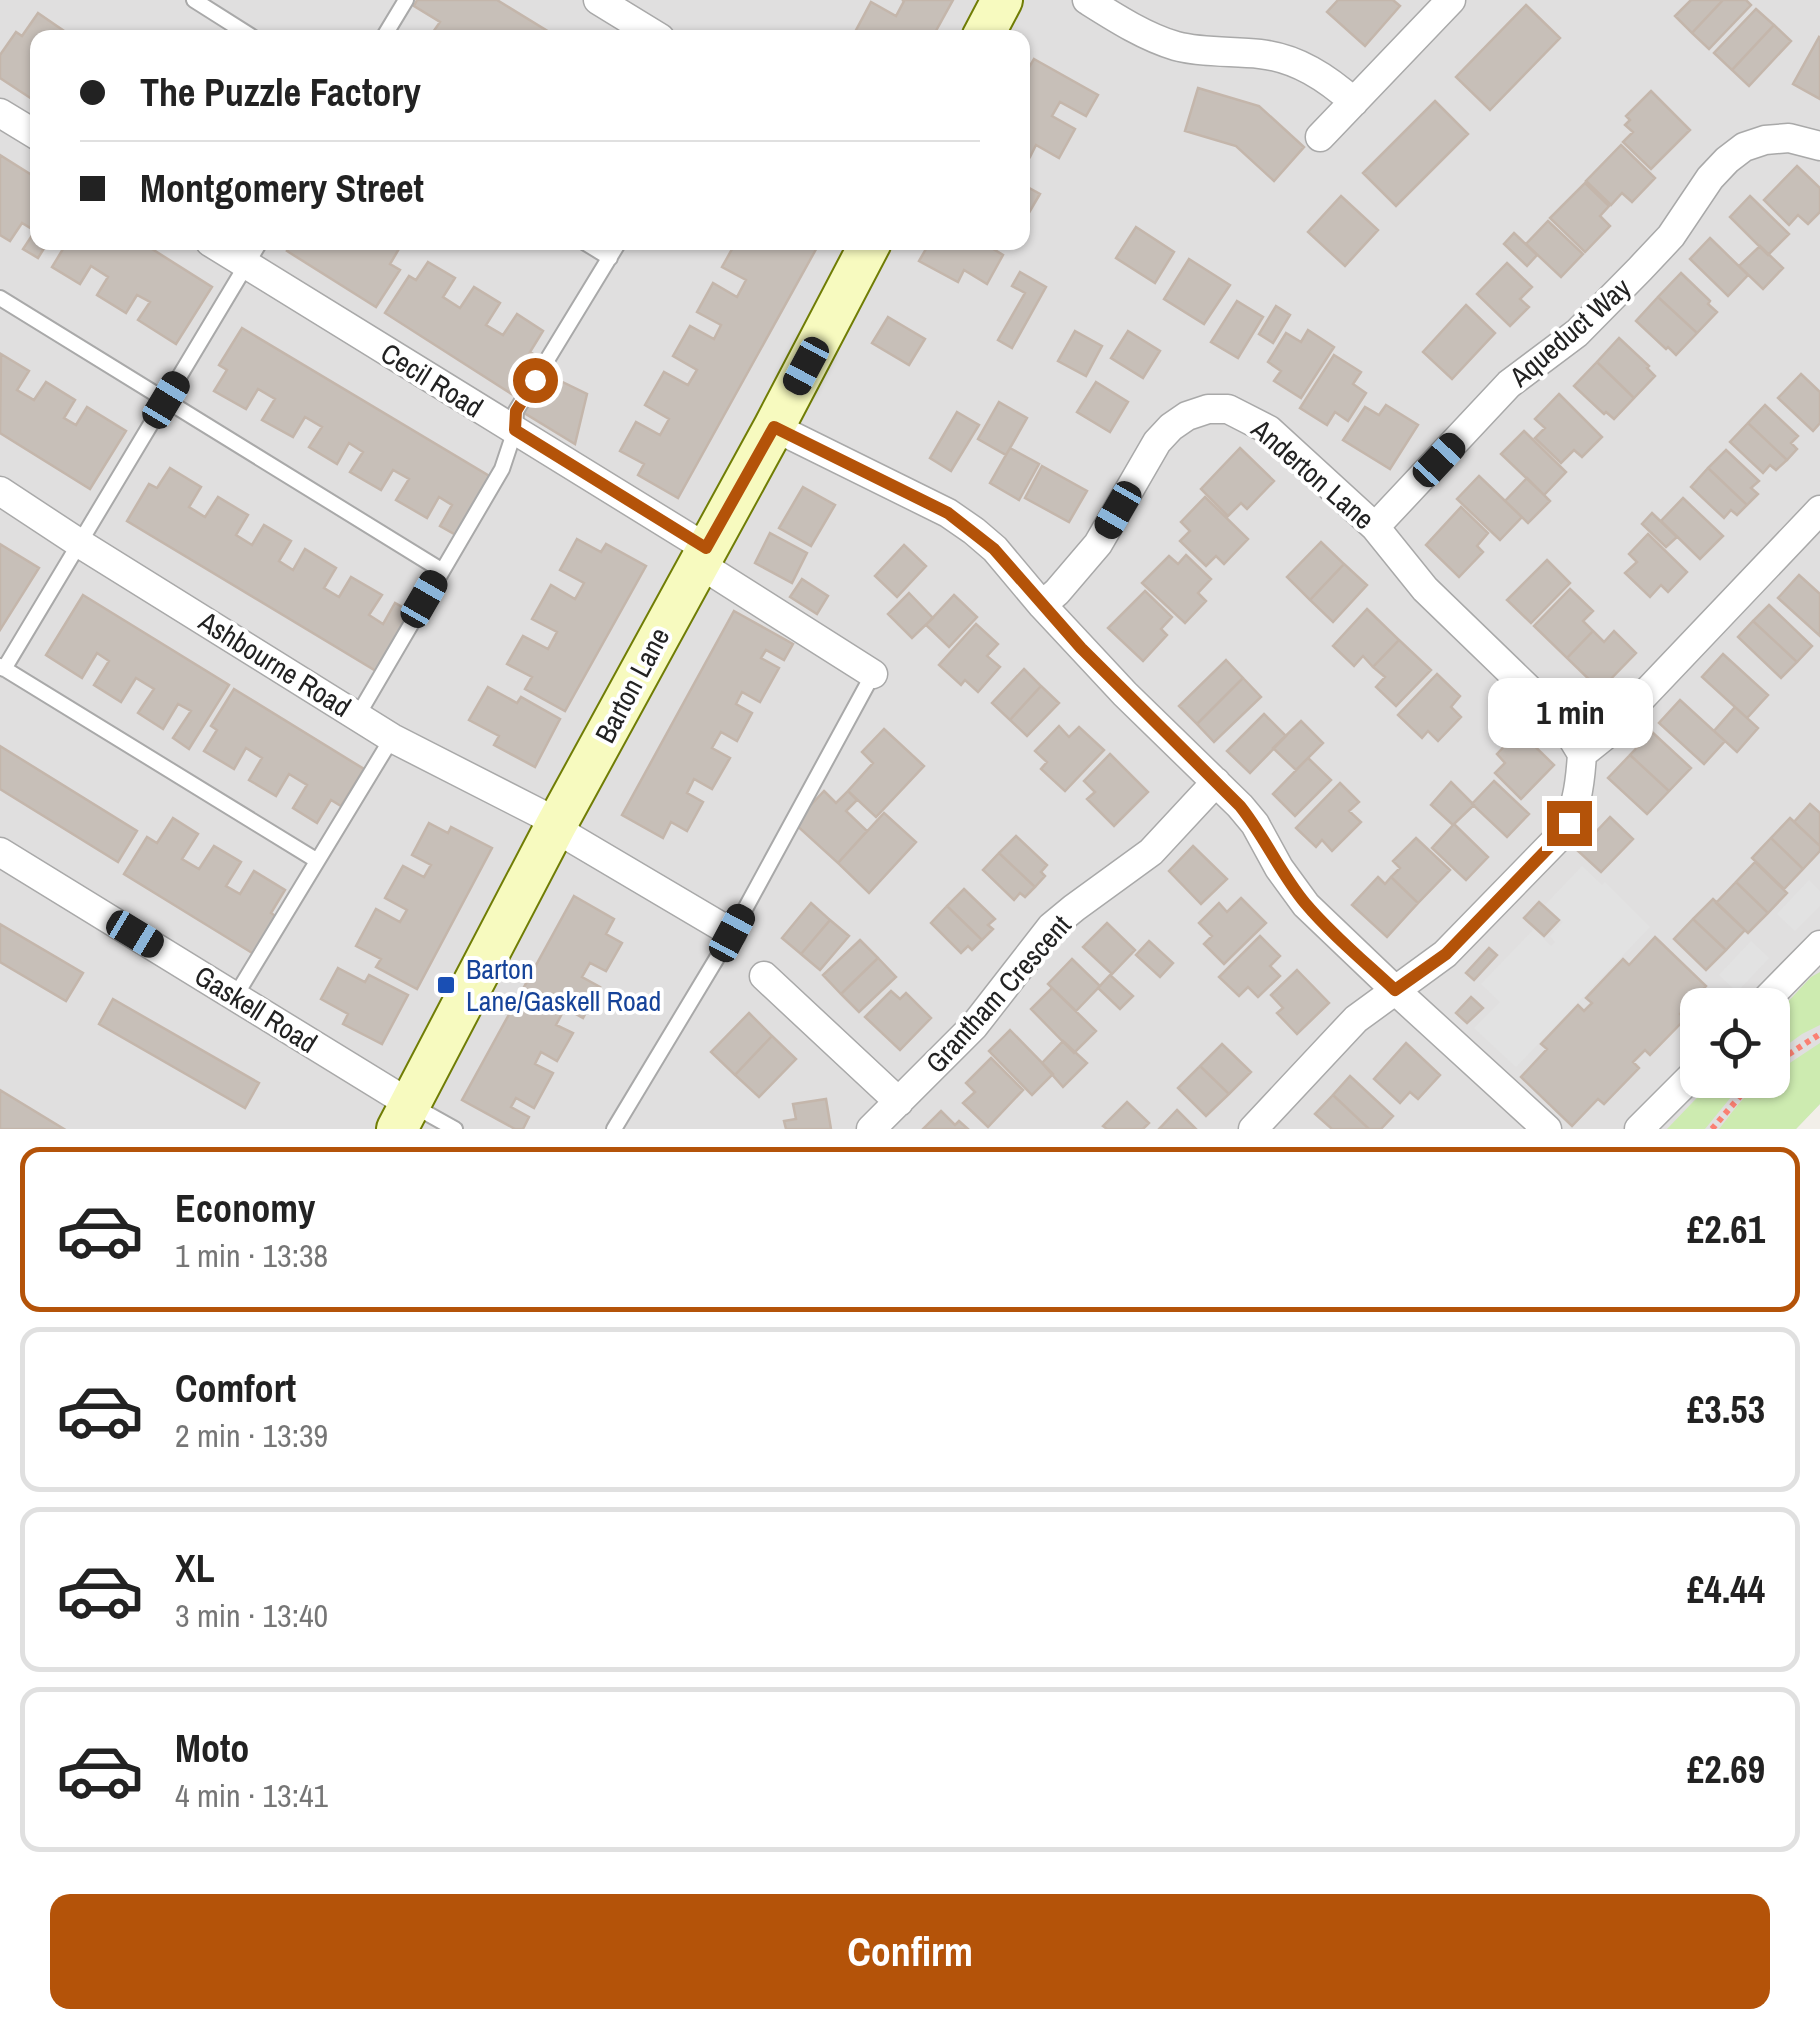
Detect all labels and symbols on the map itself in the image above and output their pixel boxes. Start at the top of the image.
street label: Aqueduct Way [1501,269,1639,396]
car [779,332,833,400]
street label: Cecil Road [374,334,490,426]
route start [513,358,558,403]
car [138,367,194,433]
street label: Anderton Lane [1243,410,1382,538]
car [1408,428,1470,492]
car [1090,477,1146,543]
car [396,566,452,632]
street label: Ashbourne Road [191,602,358,726]
street label: Barton Lane [586,621,678,749]
callout: 1 min [1486,678,1652,748]
route end [1547,801,1592,846]
car [705,899,759,967]
car [102,906,168,962]
street label: Grantham Crescent [917,907,1079,1081]
place label: Barton Lane/Gaskell Road [466,950,661,1020]
street label: Gaskell Road [187,956,325,1062]
marker: Barton Lane/Gaskell Road [435,974,457,996]

